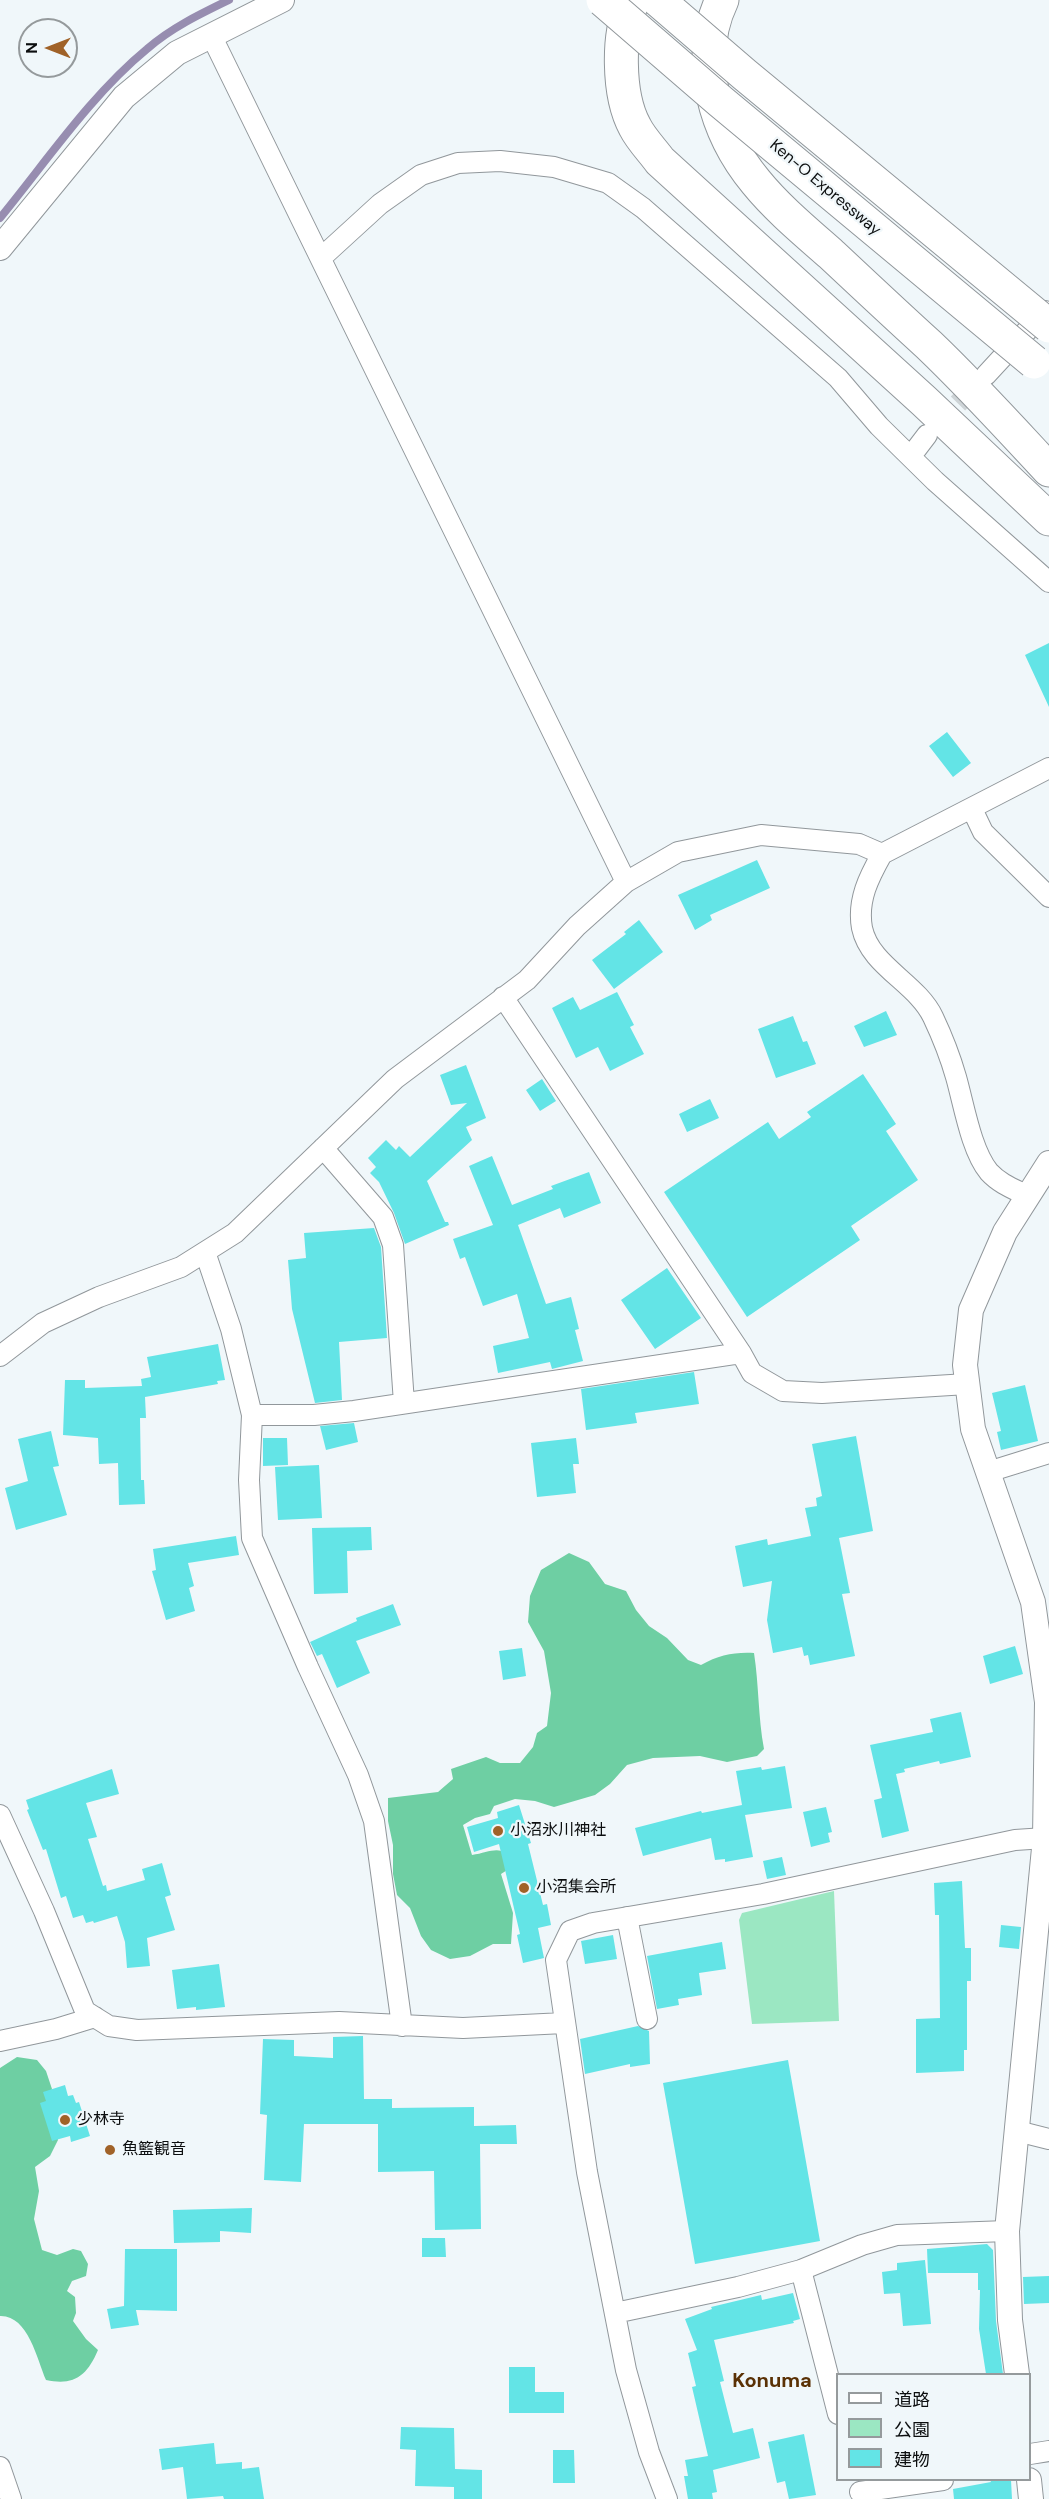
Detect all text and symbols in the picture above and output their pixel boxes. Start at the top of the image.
north arrow [18,18,78,78]
text: N [21,42,42,54]
street label: Ken-O Expressway [766,136,884,240]
place label: 小沼氷川神社 [510,1821,606,1841]
marker: 小沼氷川神社 [491,1824,505,1838]
place label: 小沼集会所 [536,1878,616,1898]
marker: 小沼集会所 [517,1881,531,1895]
place label: 少林寺 [77,2110,125,2130]
marker: 少林寺 [58,2113,72,2127]
place label: 魚籃観音 [122,2140,186,2160]
marker: 魚籃観音 [103,2143,117,2157]
district label: Konuma [732,2370,812,2394]
legend [836,2373,1031,2481]
text: 道路 [894,2388,930,2412]
text: 公園 [894,2418,930,2442]
text: 建物 [894,2448,930,2472]

